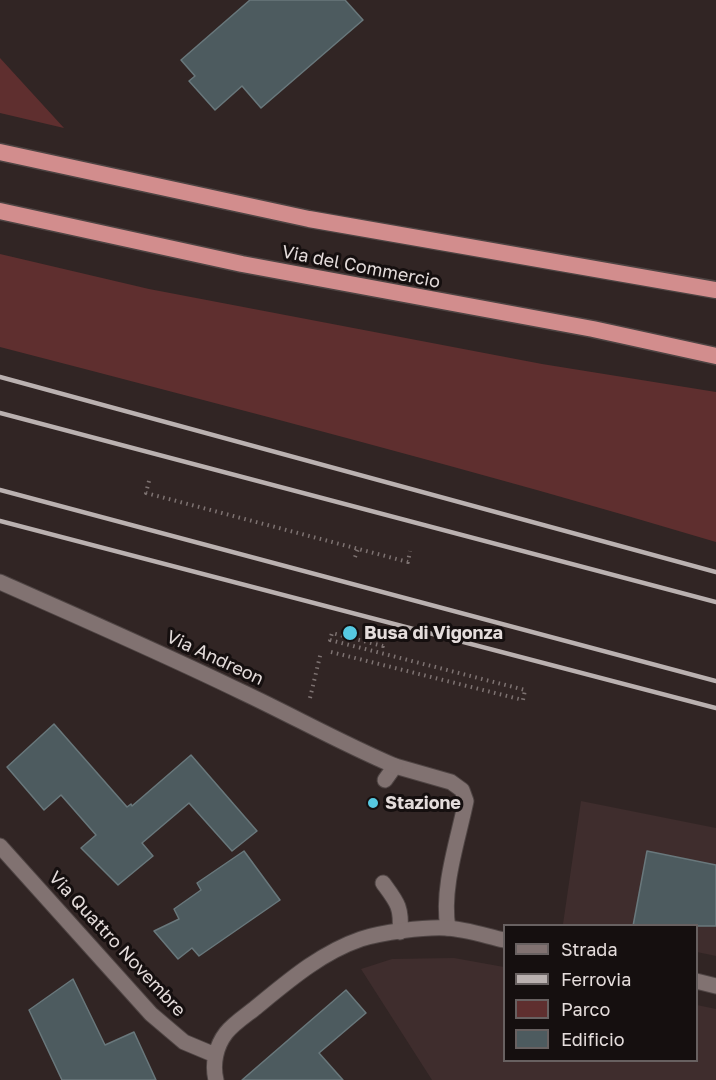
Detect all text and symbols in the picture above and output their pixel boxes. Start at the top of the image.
street label: Via del Commercio [280,241,442,293]
place label: Busa di Vigonza [364,622,503,644]
marker: Busa di Vigonza [341,624,359,642]
street label: Via Andreon [163,626,267,690]
place label: Stazione [385,792,461,814]
marker: Stazione [366,796,380,810]
street label: Via Quattro Novembre [44,867,190,1021]
legend [503,924,698,1062]
text: Strada [561,938,618,960]
text: Ferrovia [561,968,631,990]
text: Parco [561,998,610,1020]
text: Edificio [561,1028,625,1050]

